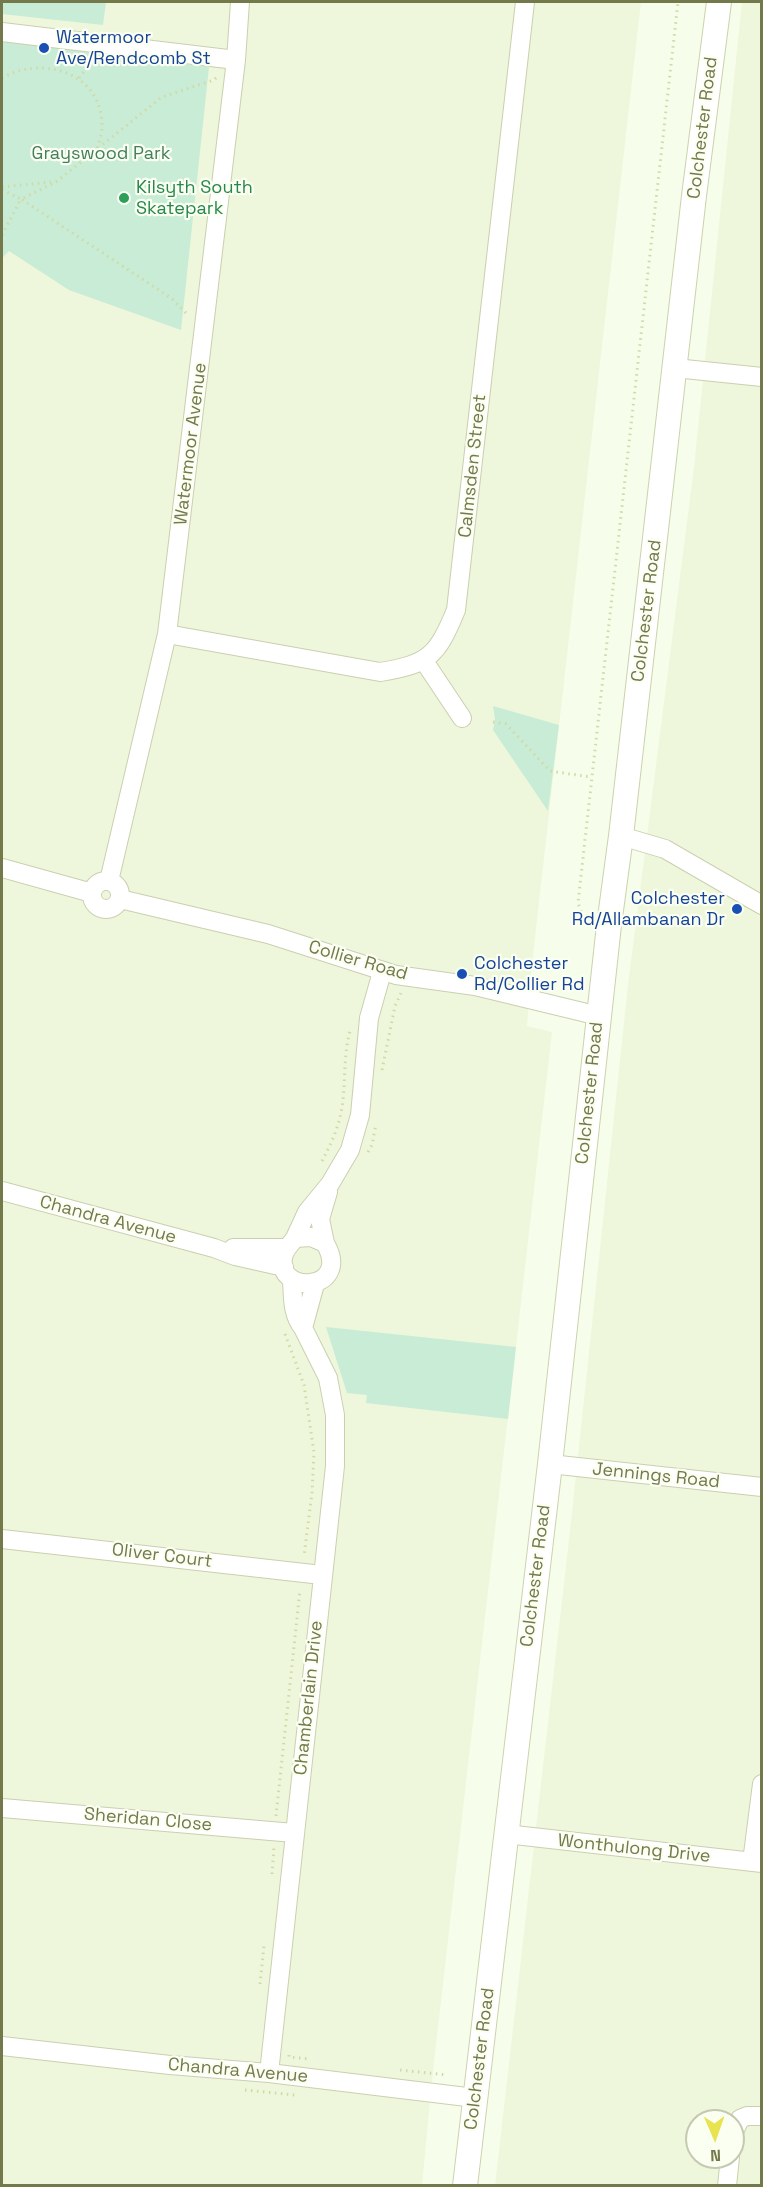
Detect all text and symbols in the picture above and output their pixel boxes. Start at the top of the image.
place label: Watermoor Ave/Rendcomb St [56,27,211,70]
marker: Watermoor Ave/Rendcomb St [37,41,51,55]
street label: Colchester Road [684,56,722,200]
park label: Grayswood Park [32,143,170,165]
place label: Kilsyth South Skatepark [136,177,253,219]
marker: Kilsyth South Skatepark [117,191,131,205]
street label: Watermoor Avenue [170,362,212,526]
street label: Calmsden Street [455,393,491,539]
street label: Colchester Road [628,539,666,683]
place label: Colchester Rd/Allambanan Dr [572,888,725,930]
marker: Colchester Rd/Allambanan Dr [730,902,744,916]
street label: Collier Road [306,937,410,985]
place label: Colchester Rd/Collier Rd [474,953,585,996]
marker: Colchester Rd/Collier Rd [455,967,469,981]
street label: Colchester Road [572,1021,608,1165]
street label: Chandra Avenue [37,1191,179,1249]
street label: Jennings Road [591,1459,721,1493]
street label: Colchester Road [517,1504,555,1648]
street label: Oliver Court [111,1539,213,1573]
street label: Chamberlain Drive [290,1620,328,1776]
street label: Sheridan Close [83,1804,213,1836]
street label: Wonthulong Drive [557,1830,711,1868]
street label: Colchester Road [461,1987,499,2131]
street label: Chandra Avenue [167,2054,309,2088]
north arrow [685,2109,745,2169]
text: N [710,2145,721,2166]

